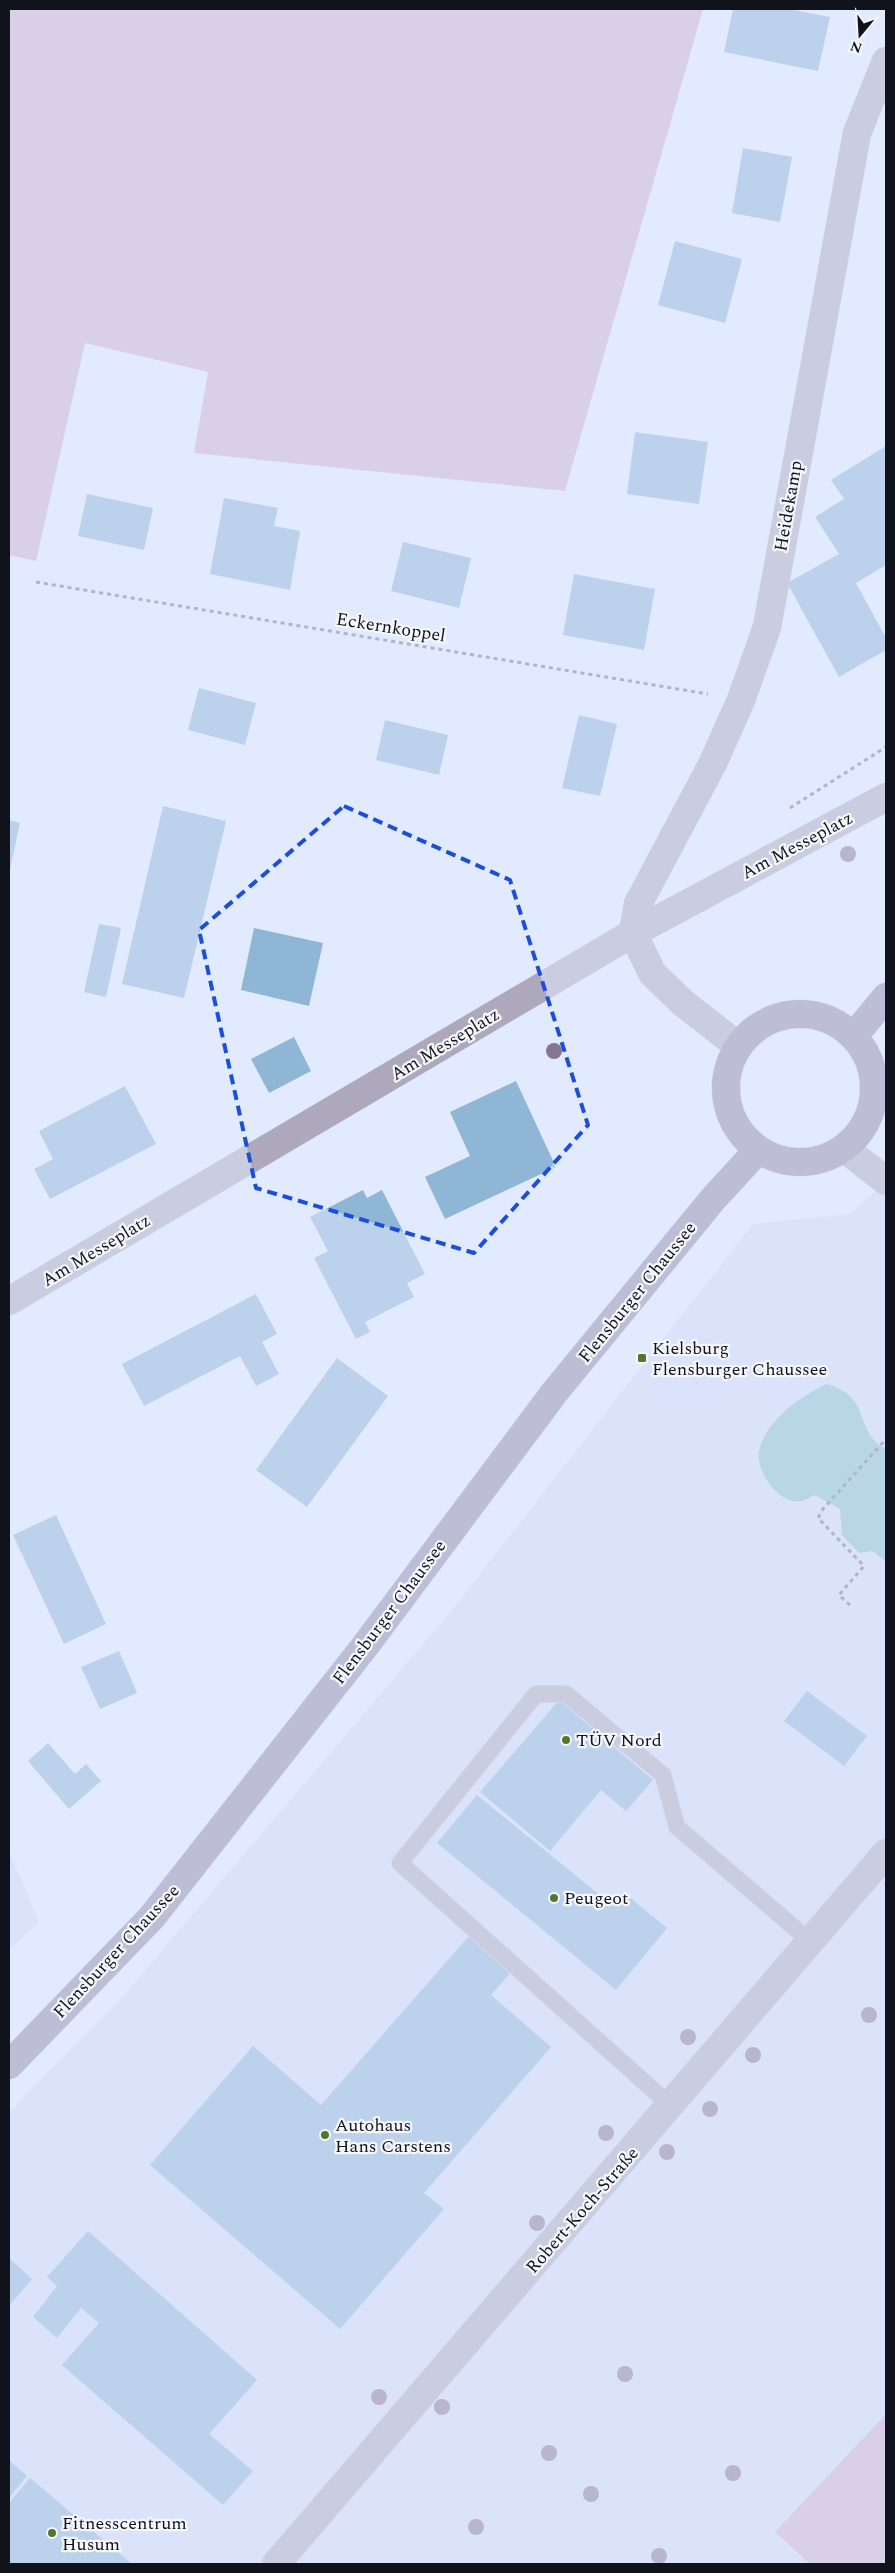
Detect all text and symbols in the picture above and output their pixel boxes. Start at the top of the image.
north arrow [835,10,885,60]
text: N [847,35,865,59]
street label: Heidekamp [767,458,810,554]
street label: Eckernkoppel [334,606,448,649]
street label: Am Messeplatz [737,805,858,886]
street label: Am Messeplatz [386,1001,505,1088]
street label: Am Messeplatz [37,1207,156,1294]
street label: Flensburger Chaussee [572,1216,703,1369]
place label: Kielsburg Flensburger Chaussee [652,1335,827,1383]
marker: Kielsburg Flensburger Chaussee [636,1352,648,1364]
street label: Flensburger Chaussee [326,1534,453,1690]
place label: TÜV Nord [576,1727,662,1754]
marker: TÜV Nord [560,1734,572,1746]
street label: Flensburger Chaussee [47,1878,186,2025]
place label: Peugeot [564,1885,628,1912]
marker: Peugeot [548,1892,560,1904]
place label: Autohaus Hans Carstens [335,2112,451,2160]
marker: Autohaus Hans Carstens [319,2129,331,2141]
street label: Robert-Koch-Straße [520,2141,645,2280]
place label: Fitnesscentrum Husum [62,2510,187,2558]
marker: Fitnesscentrum Husum [46,2527,58,2539]

